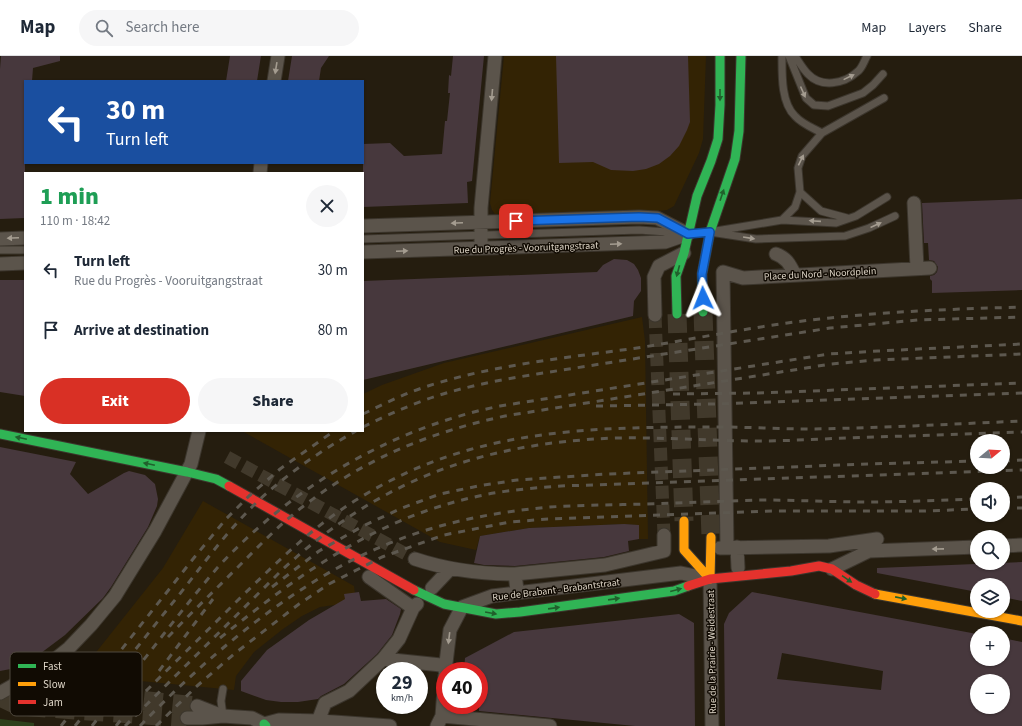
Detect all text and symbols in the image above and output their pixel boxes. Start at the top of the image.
search box [79,10,359,46]
text: Map [20,14,55,41]
icon: search [93,17,115,39]
text: Search here [125,17,199,38]
text: Map [861,18,886,38]
text: Layers [908,18,946,38]
text: Share [968,18,1002,38]
one-way arrow [273,62,279,75]
one-way arrow [843,74,854,80]
one-way arrow [801,87,807,99]
one-way arrow [488,89,495,101]
one-way arrow [717,89,723,102]
text: 30 m [106,90,165,130]
icon: left [40,96,92,148]
text: Turn left [106,127,168,152]
one-way arrow [798,154,805,165]
text: 1 min [40,179,99,214]
button: close [306,185,348,227]
one-way arrow [720,188,726,200]
pin [499,204,533,238]
icon: arrive [505,210,527,232]
text: 110 m · 18:42 [40,212,110,230]
one-way arrow [809,218,821,225]
one-way arrow [450,220,463,226]
one-way arrow [871,221,883,227]
one-way arrow [6,235,19,242]
one-way arrow [742,235,755,241]
street label: Rue du Progrès - Vooruitgangstraat [453,238,599,258]
one-way arrow [610,241,623,247]
one-way arrow [396,248,409,254]
text: Turn left [74,251,130,272]
icon: left [40,259,62,281]
text: 30 m [318,260,348,281]
street label: Place du Nord - Noordplein [763,264,877,284]
one-way arrow [675,266,681,278]
text: Rue du Progrès - Vooruitgangstraat [74,272,263,290]
position arrow [682,277,724,319]
icon: arrive [40,319,62,341]
text: Arrive at destination [74,320,209,341]
text: 80 m [318,320,348,341]
button: Exit [40,378,190,424]
button: Share [198,378,348,424]
north arrow [970,434,1010,474]
map controls [970,434,1010,714]
one-way arrow [15,435,28,441]
one-way arrow [143,461,155,467]
button: sound [970,482,1010,522]
button: search [970,530,1010,570]
one-way arrow [932,545,944,552]
street label: Rue de Brabant - Brabantstraat [492,575,621,605]
one-way arrow [842,575,852,583]
button: layers [970,578,1010,618]
one-way arrow [670,586,682,592]
street label: Rue de la Prairie - Weidestraat [704,589,720,714]
one-way arrow [895,595,907,601]
one-way arrow [608,596,620,602]
one-way arrow [548,604,560,611]
one-way arrow [484,610,497,616]
button: + [970,626,1010,666]
one-way arrow [446,632,452,644]
legend [10,652,142,716]
text: Fast [43,659,62,674]
speed limit sign: 40 [436,662,488,714]
text: 29 [391,669,413,697]
button: − [970,674,1010,714]
text: Slow [43,677,66,692]
text: km/h [391,691,413,705]
text: Jam [43,695,63,710]

